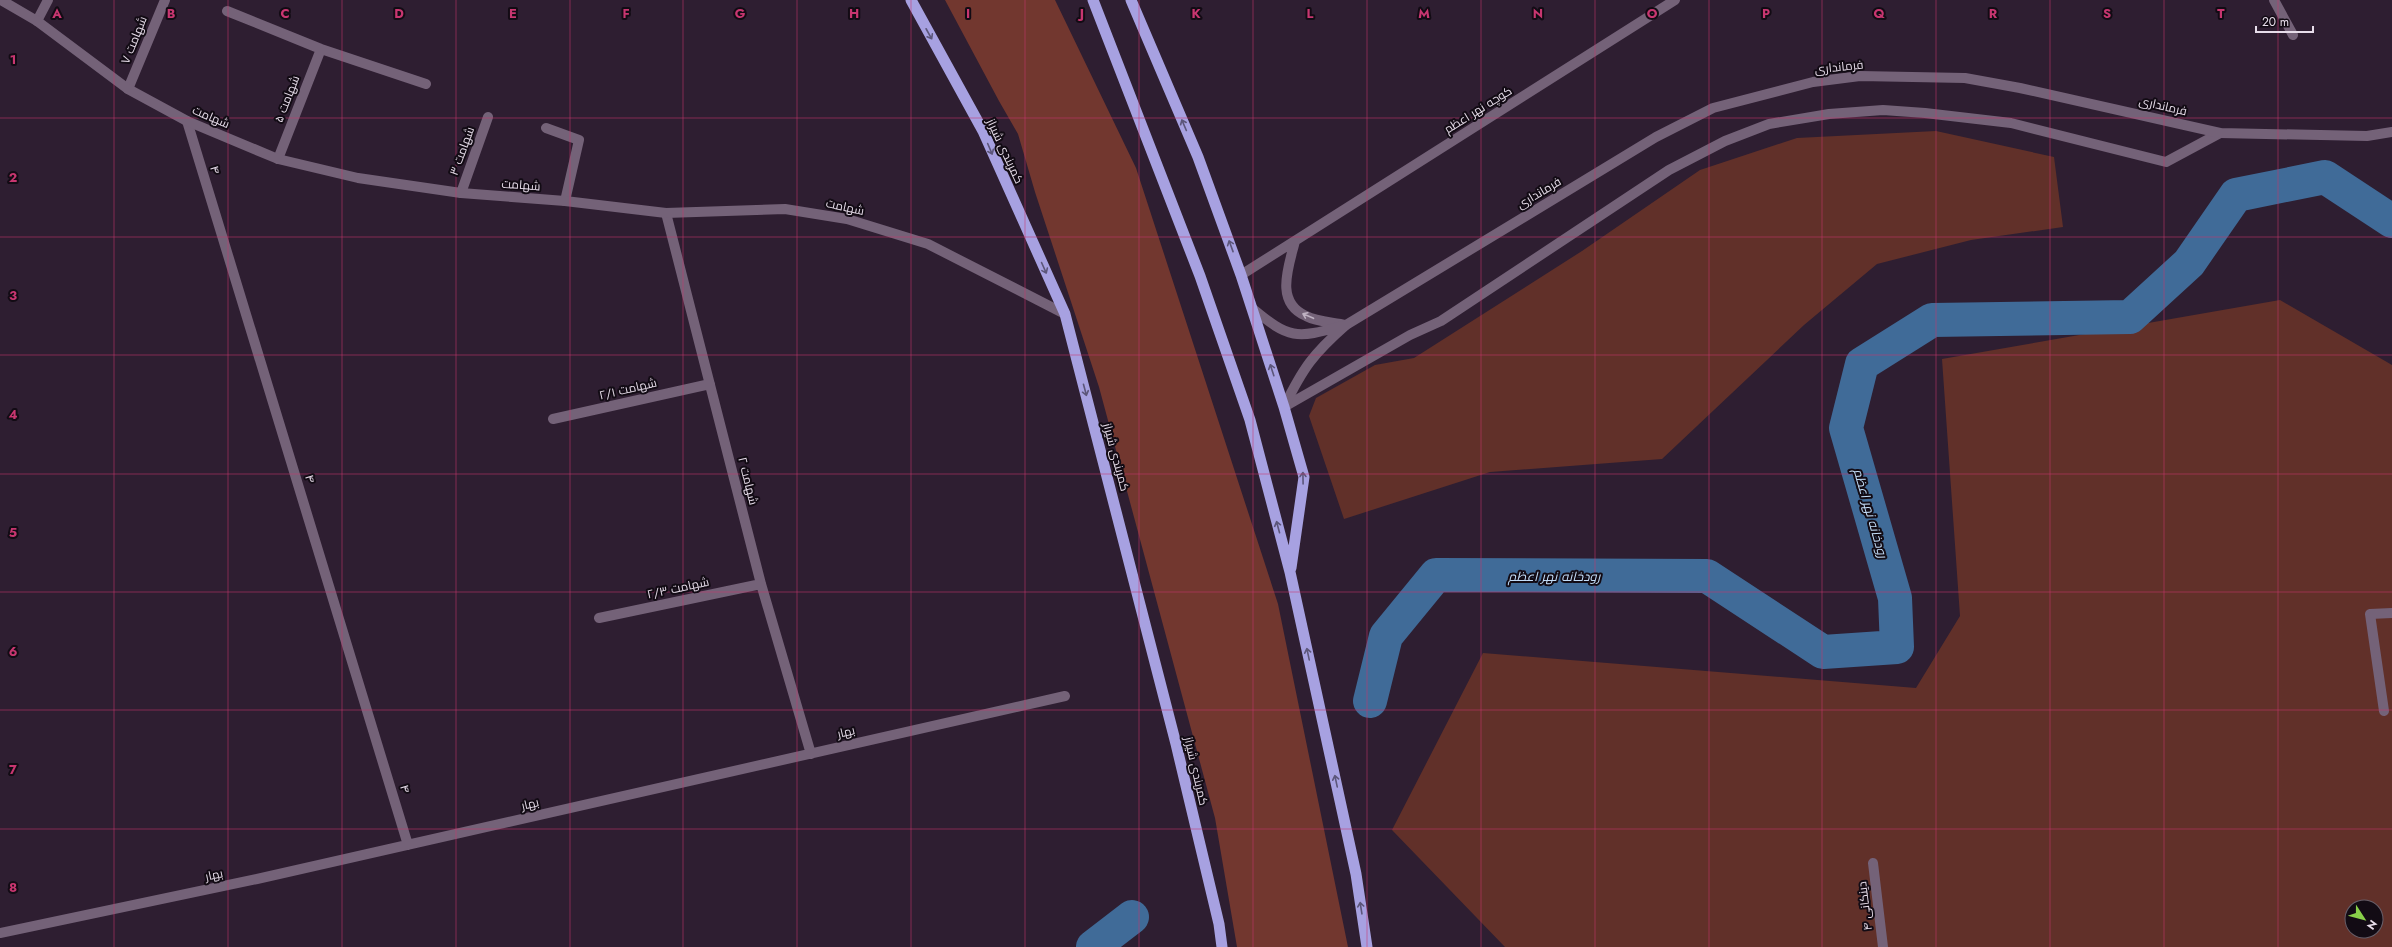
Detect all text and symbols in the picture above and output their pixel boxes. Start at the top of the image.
text: A [51,4,62,23]
text: B [167,4,176,23]
text: C [280,4,290,23]
text: D [394,4,404,23]
text: E [509,4,517,23]
text: F [622,4,630,23]
text: G [735,4,746,23]
text: H [849,4,859,23]
text: I [966,4,970,23]
text: J [1077,4,1084,23]
text: K [1191,4,1201,23]
text: L [1307,4,1314,23]
text: M [1418,4,1430,23]
text: N [1533,4,1543,23]
text: O [1647,4,1658,23]
text: P [1762,4,1770,23]
text: Q [1873,4,1885,23]
text: R [1989,4,1998,23]
text: S [2103,4,2111,23]
text: T [2217,4,2225,23]
scale bar [2256,8,2313,34]
street label: ۷ شهامت [116,13,152,67]
text: 20 m [2262,13,2289,31]
one-way arrow [926,28,934,40]
text: 1 [10,50,16,69]
street label: فرمانداری [1814,55,1864,79]
street label: ۵ شهامت [270,73,304,125]
street label: کوچه نهر اعظم [1441,82,1515,138]
street label: فرمانداری [2137,92,2189,120]
street label: شهامت [190,101,232,133]
street label: کمربندی شیراز [982,115,1028,187]
one-way arrow [1180,120,1188,132]
street label: ۳ شهامت [445,124,479,178]
one-way arrow [987,143,995,155]
street label: ۴ [205,164,225,176]
text: 2 [9,168,17,187]
street label: فرمانداری [1513,173,1565,213]
street label: شهامت [501,175,541,195]
street label: شهامت [824,194,866,220]
one-way arrow [1227,240,1234,253]
one-way arrow [1040,261,1048,273]
text: 3 [9,286,17,305]
one-way arrow [1302,311,1314,319]
one-way arrow [1268,363,1275,376]
street label: ۲/۱ شهامت [597,374,659,404]
one-way arrow [1082,384,1089,397]
text: 4 [8,405,18,424]
street label: کمربندی شیراز [1098,420,1134,493]
street label: ۲ شهامت [733,455,763,507]
water label: رودخانه نهر اعظم [1848,465,1893,562]
one-way arrow [1299,472,1306,485]
street label: ۴ [300,473,320,485]
one-way arrow [1274,521,1281,534]
text: 5 [9,523,17,542]
water label: رودخانه نهر اعظم [1507,567,1602,586]
street label: ۲/۳ شهامت [645,573,711,603]
text: 6 [9,642,18,661]
one-way arrow [1304,648,1312,661]
street label: بهار [834,721,857,743]
street label: کمربندی شیراز [1179,734,1213,807]
text: 7 [9,760,17,779]
one-way arrow [1331,775,1339,788]
street label: ۴ [395,783,415,795]
street label: بهار [518,793,541,815]
street label: بهار [202,864,225,886]
text: 8 [9,878,17,897]
street label: ۴ دینکانی [1853,880,1877,932]
north arrow [2344,899,2384,939]
one-way arrow [1357,902,1365,915]
text: N [2363,917,2381,933]

